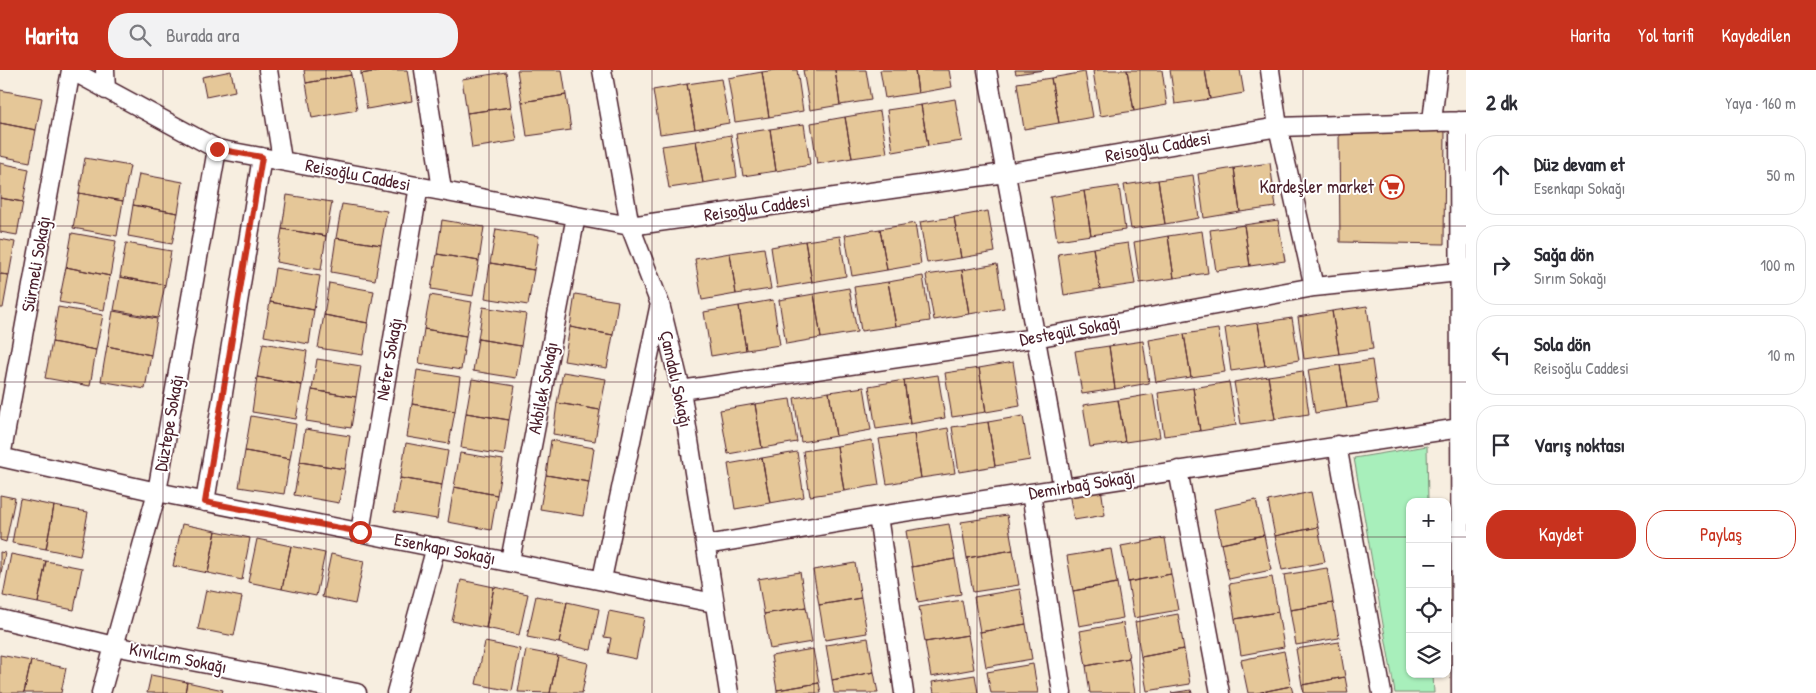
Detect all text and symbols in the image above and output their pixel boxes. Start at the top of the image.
search box [108,13,458,58]
text: Harita [25,19,78,51]
icon: search [126,21,154,49]
text: Burada ara [166,22,239,48]
text: Harita [1570,23,1610,48]
text: Yol tarifi [1638,23,1694,48]
text: Kaydedilen [1722,23,1791,48]
text: 2 dk [1486,88,1518,117]
text: Yaya · 160 m [1725,92,1796,114]
street label: Reisoğlu Caddesi [1103,125,1213,168]
route end [206,138,229,161]
text: Düz devam et [1534,151,1625,177]
street label: Reisoğlu Caddesi [303,152,413,197]
icon: ahead [1487,161,1515,189]
text: 50 m [1767,164,1795,186]
place label: Kardeşler market [1259,174,1375,199]
supermarket icon: Kardeşler market [1379,174,1405,200]
text: Esenkapı Sokağı [1534,177,1625,199]
street label: Reisoğlu Caddesi [702,188,812,227]
street label: Sürmeli Sokağı [15,214,56,314]
text: Sağa dön [1534,241,1594,267]
icon: right [1487,251,1515,279]
text: 100 m [1760,254,1795,276]
text: Sırım Sokağı [1534,267,1607,289]
street label: Destegül Sokağı [1017,309,1122,352]
street label: Nefer Sokağı [369,316,408,402]
street label: Çamdalı Sokağı [654,328,699,430]
text: Sola dön [1534,331,1591,357]
street label: Akbilek Sokağı [521,340,564,436]
icon: left [1487,341,1515,369]
text: 10 m [1767,344,1795,366]
text: Reisoğlu Caddesi [1534,357,1629,379]
street label: Düztepe Sokağı [148,373,189,473]
icon: arrive [1487,431,1515,459]
text: Varış noktası [1534,432,1625,458]
street label: Demirbağ Sokağı [1027,464,1137,505]
map controls [1406,498,1451,678]
button: + [1406,498,1451,543]
button: Kaydet [1486,510,1636,559]
button: Paylaş [1646,510,1796,559]
route start [349,521,372,544]
street label: Esenkapı Sokağı [392,526,498,571]
button: − [1406,543,1451,588]
button: locate [1406,588,1451,633]
button: layers [1406,633,1451,678]
street label: Kıvılcım Sokağı [127,636,229,679]

